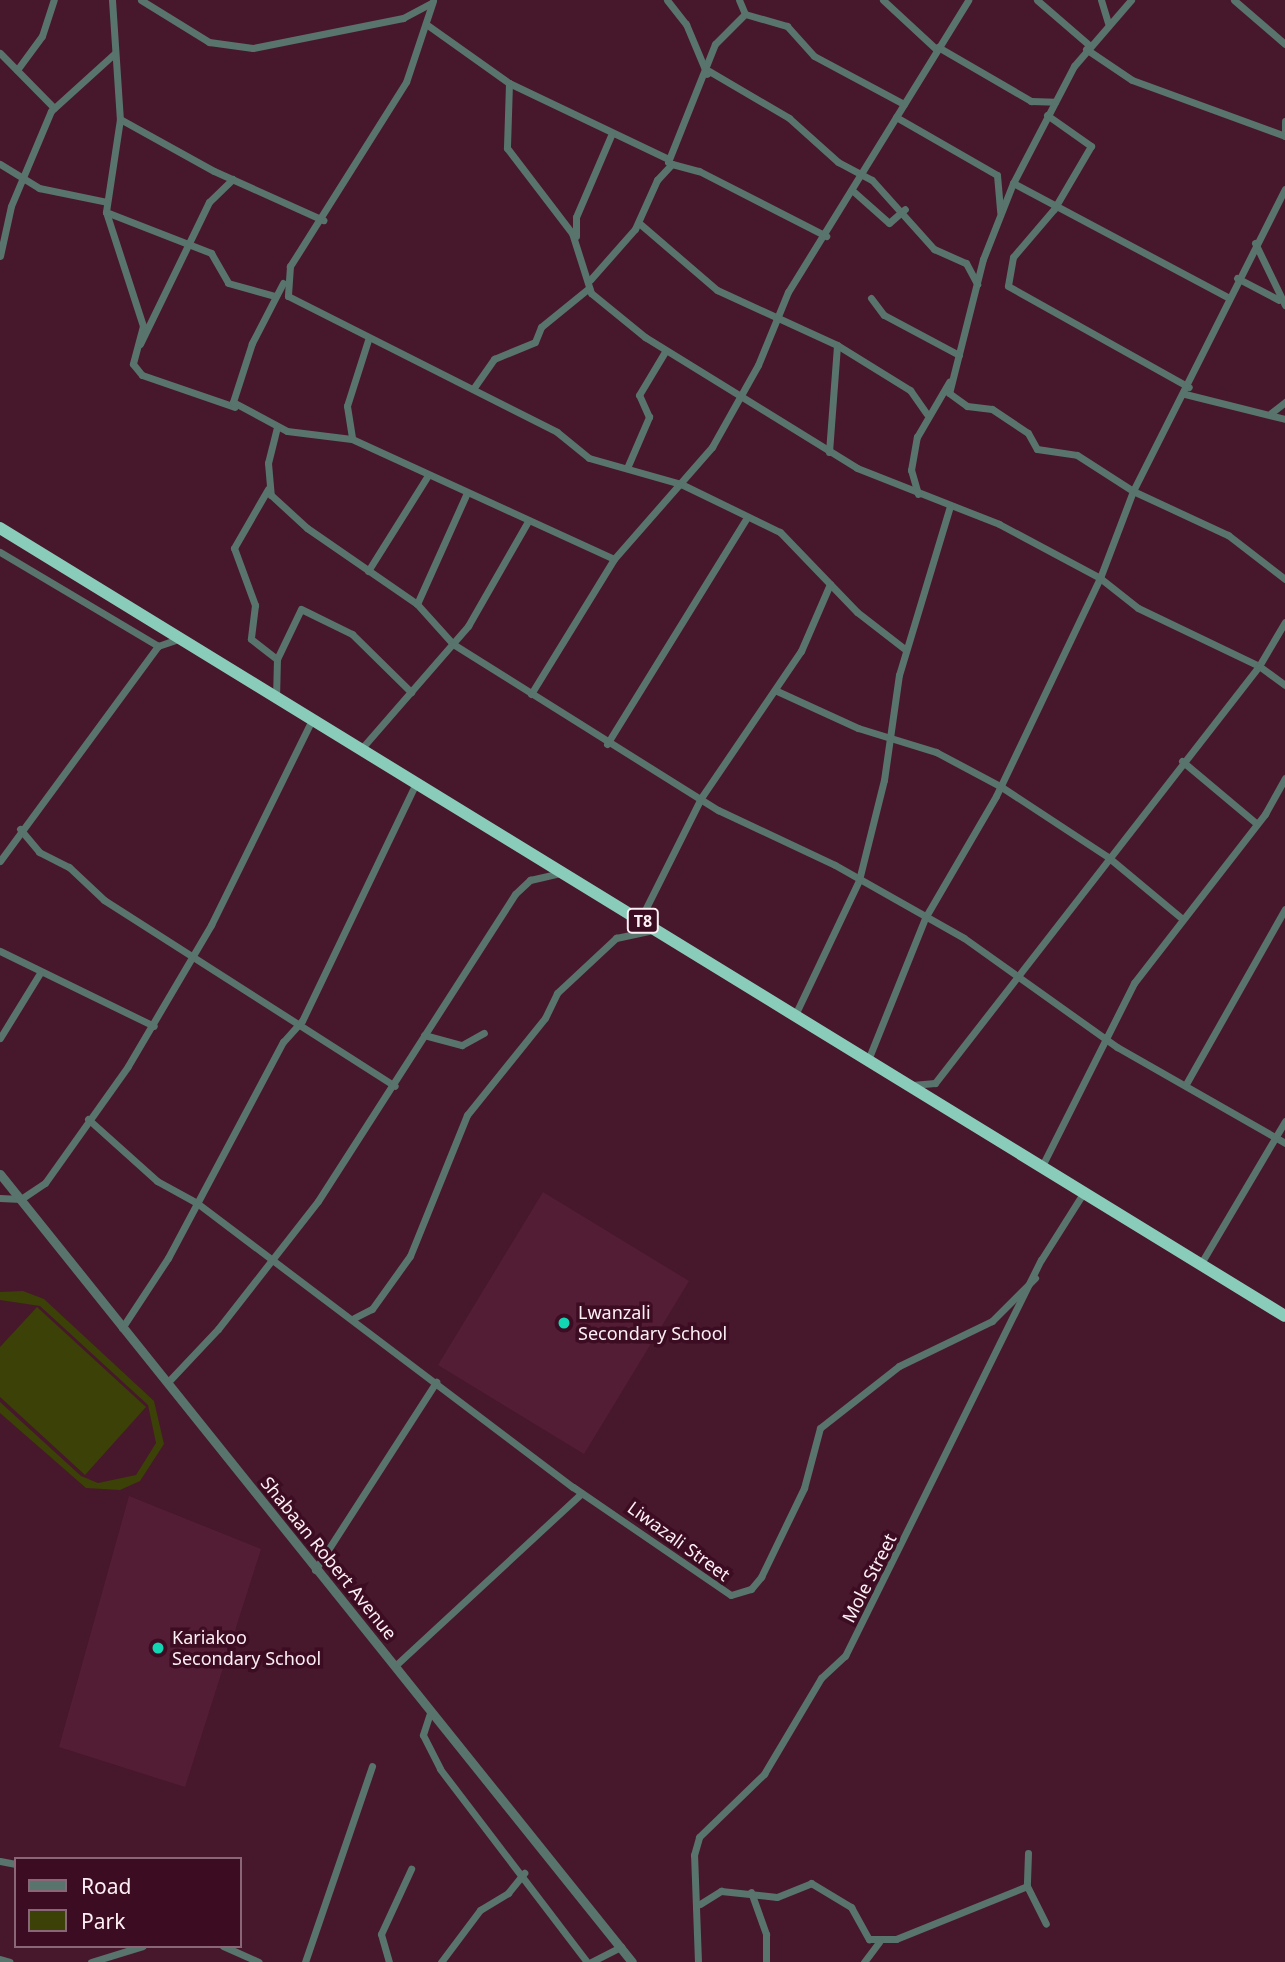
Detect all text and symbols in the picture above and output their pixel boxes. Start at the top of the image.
road number: T8 [626,909,660,934]
place label: Lwanzali Secondary School [578,1302,727,1344]
marker: Lwanzali Secondary School [556,1315,572,1331]
street label: Shabaan Robert Avenue [257,1472,401,1644]
street label: Liwazali Street [624,1497,734,1585]
street label: Mole Street [837,1530,901,1626]
place label: Kariakoo Secondary School [172,1627,321,1670]
marker: Kariakoo Secondary School [150,1640,166,1656]
legend [14,1857,242,1948]
text: Road [81,1872,131,1900]
text: Park [81,1907,125,1935]

